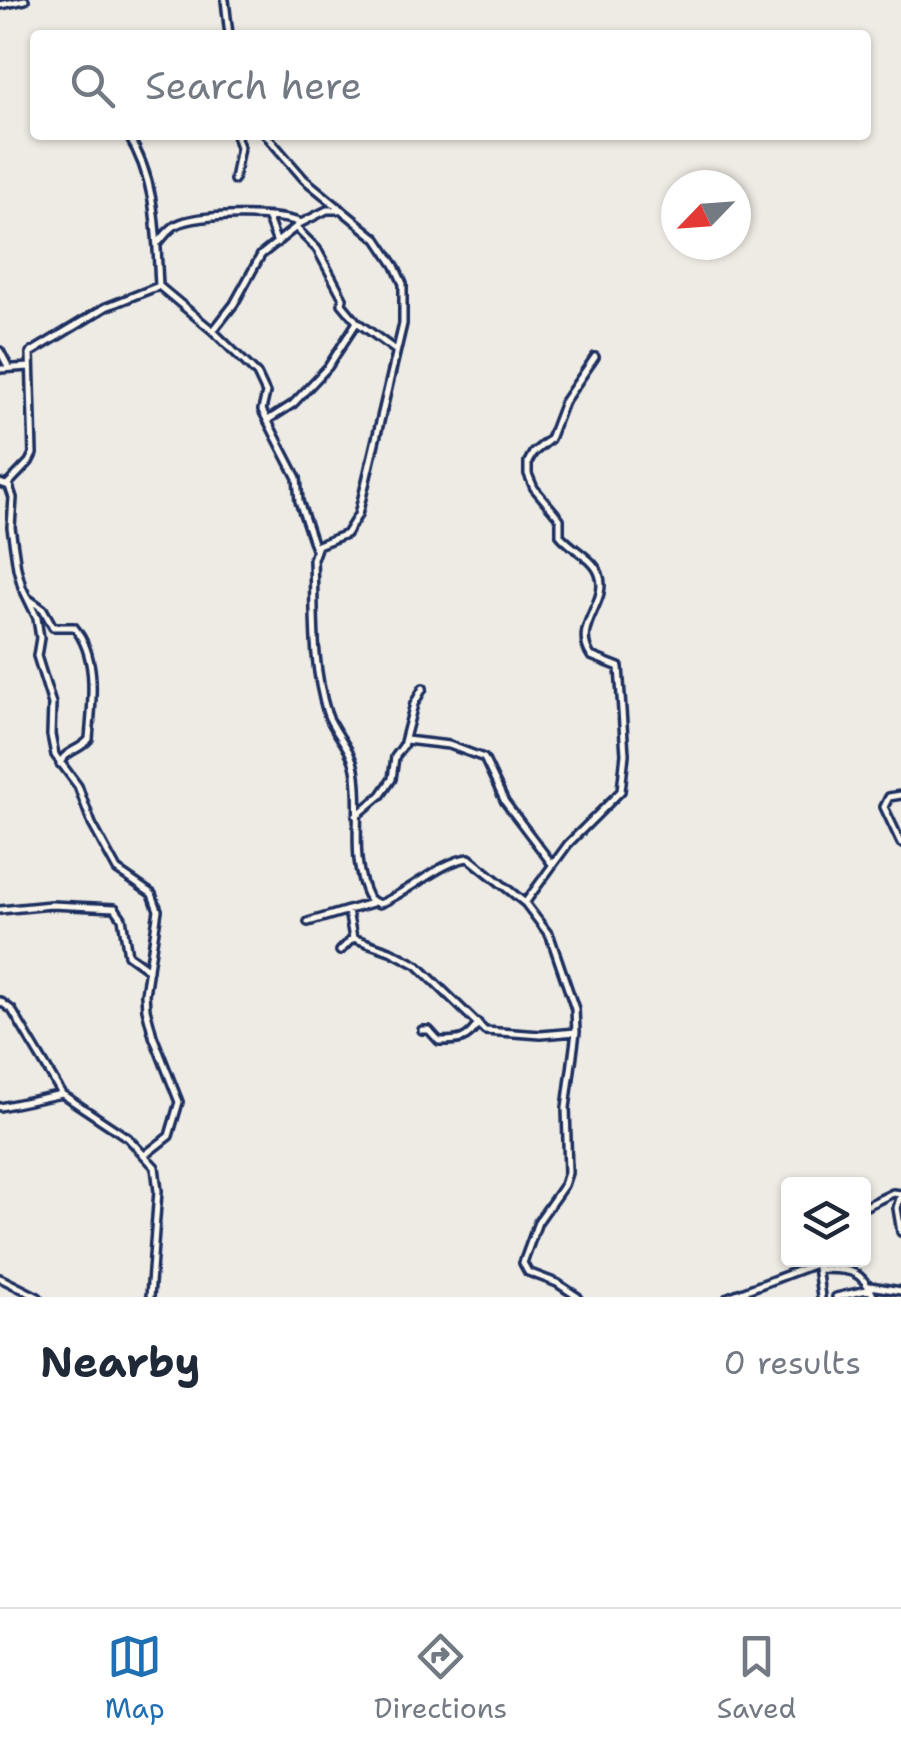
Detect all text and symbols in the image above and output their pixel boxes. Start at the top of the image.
search box [30,30,871,140]
icon: search [65,58,120,113]
text: Search here [145,60,362,111]
north arrow [661,170,751,260]
map controls [781,1177,871,1267]
button: layers [781,1177,871,1267]
text: Nearby [40,1334,200,1390]
text: 0 results [724,1341,861,1384]
tab: Map [105,1629,165,1727]
tab: Directions [374,1629,507,1727]
tab: Saved [717,1629,796,1727]

